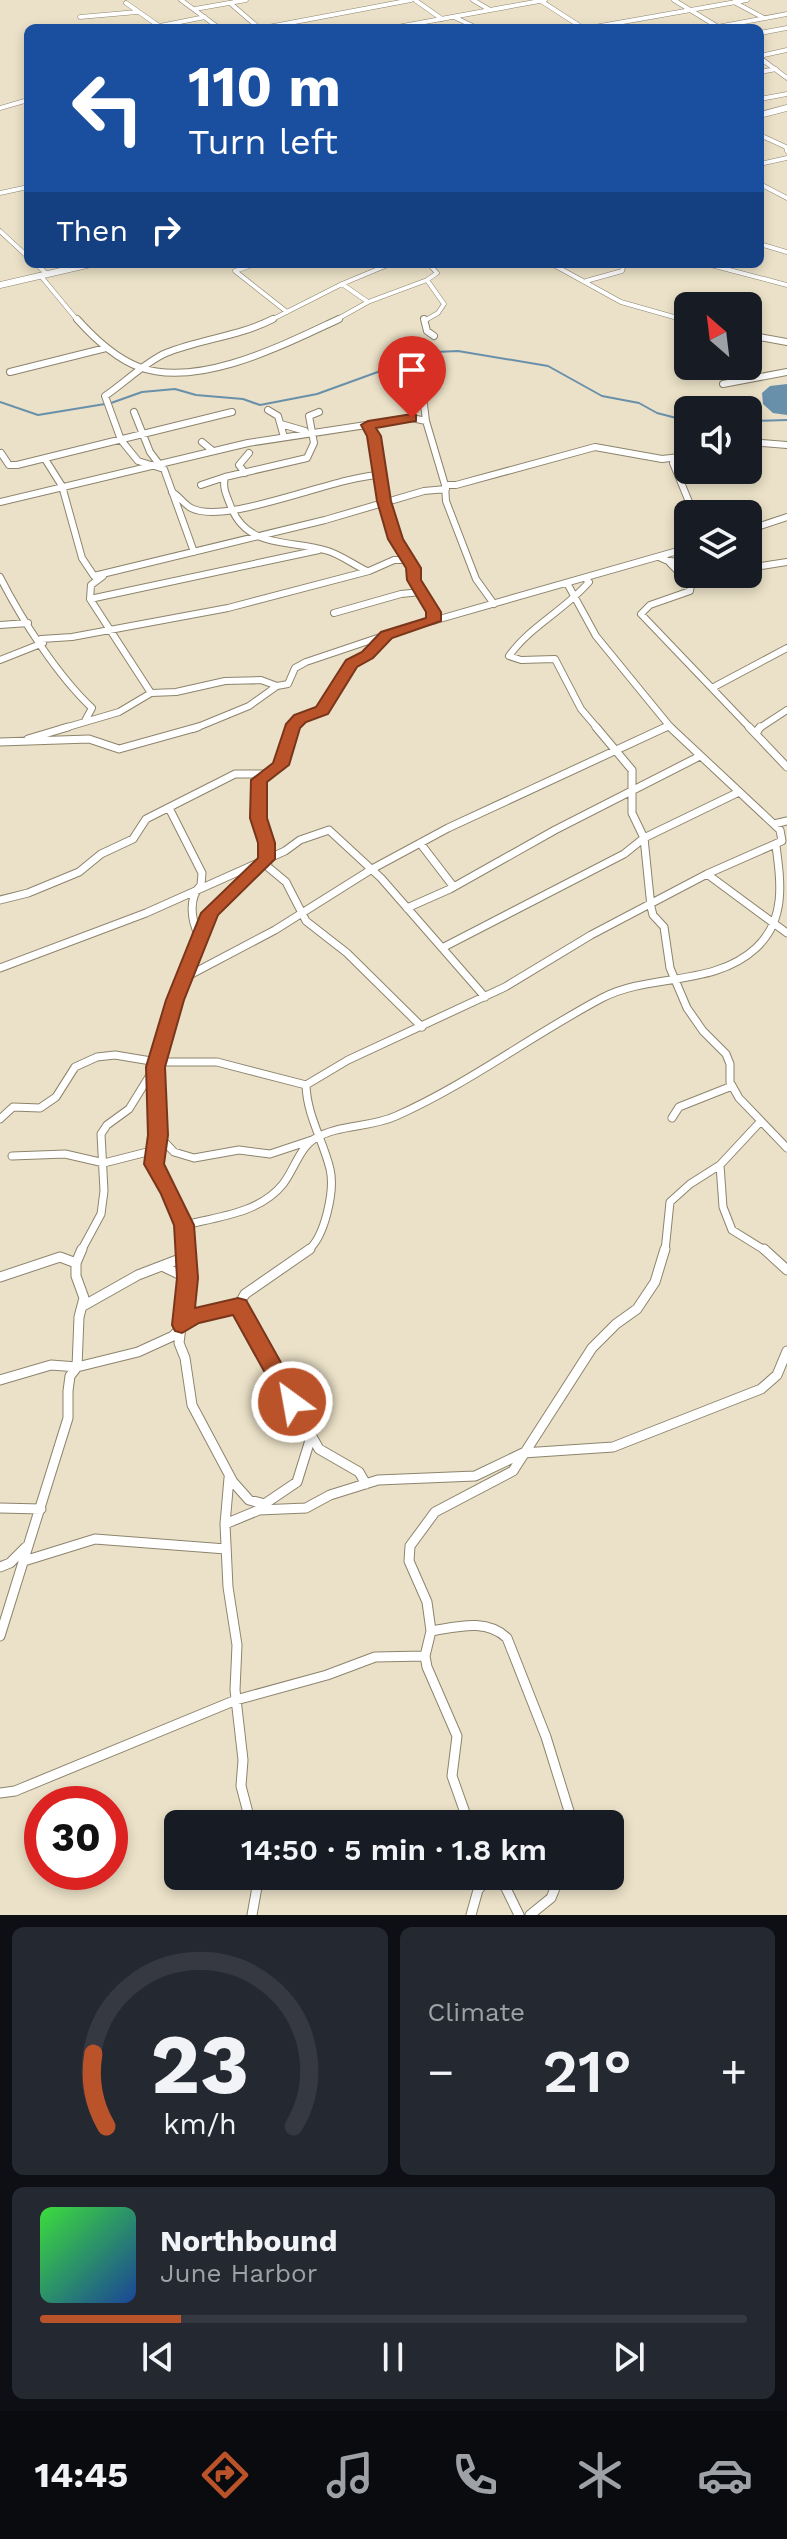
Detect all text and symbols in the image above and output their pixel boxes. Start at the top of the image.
text: 110 m [188,54,341,120]
icon: left [56,56,160,160]
text: Turn left [188,121,338,163]
icon: right [144,208,188,252]
text: Then [56,213,128,248]
north arrow [674,292,762,380]
map controls [674,292,762,588]
pin [378,336,446,418]
icon: arrive [390,348,434,392]
button: sound [674,396,762,484]
button: layers [674,500,762,588]
position arrow [250,1360,334,1444]
speed limit sign: 30 [24,1786,128,1890]
text: 14:50 · 5 min · 1.8 km [241,1832,547,1867]
text: Climate [428,1997,525,2027]
text: 23 [150,2016,249,2113]
text: 21° [543,2036,632,2107]
text: − [428,2046,454,2098]
text: + [720,2046,747,2098]
text: km/h [163,2107,237,2141]
text: Northbound [160,2223,337,2258]
text: June Harbor [160,2258,317,2288]
icon: previous [136,2335,180,2379]
icon: pause [371,2335,415,2379]
icon: next [607,2335,651,2379]
icon: directions [197,2447,253,2503]
icon: music [322,2447,378,2503]
icon: phone [447,2447,503,2503]
icon: climate [572,2447,628,2503]
icon: car [697,2447,753,2503]
text: 14:45 [34,2454,128,2496]

